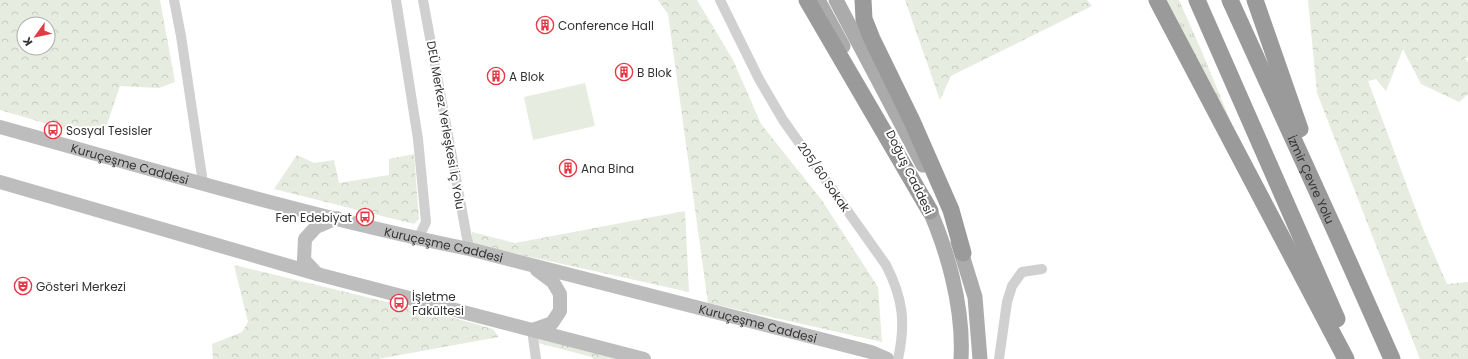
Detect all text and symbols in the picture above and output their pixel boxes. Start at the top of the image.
building icon: Conference Hall [535,15,555,35]
north arrow [16,16,56,56]
place label: Conference Hall [558,17,654,34]
text: K [19,34,36,49]
street label: DEÜ Merkez Yerleşkesi İç Yolu [423,39,469,211]
building icon: B Blok [614,62,634,82]
place label: B Blok [637,64,673,81]
building icon: A Blok [486,66,506,86]
place label: A Blok [509,68,545,85]
bus stop icon: Sosyal Tesisler [43,120,63,140]
place label: Sosyal Tesisler [66,122,153,139]
street label: Doğuş Caddesi [882,127,938,217]
street label: İzmir Çevre Yolu [1284,132,1339,226]
street label: Kuruçeşme Caddesi [69,139,191,188]
street label: 205/60 Sokak [794,139,855,216]
building icon: Ana Bina [558,158,578,178]
place label: Ana Bina [581,160,634,177]
bus stop icon: Fen Edebiyat [355,207,375,227]
place label: Fen Edebiyat [276,209,352,226]
street label: Kuruçeşme Caddesi [383,222,505,266]
theatre icon: Gösteri Merkezi [13,276,33,296]
place label: Gösteri Merkezi [36,278,126,295]
place label: İşletme Fakültesi [412,288,464,319]
bus stop icon: İşletme Fakültesi [389,293,409,313]
street label: Kuruçeşme Caddesi [697,300,819,346]

